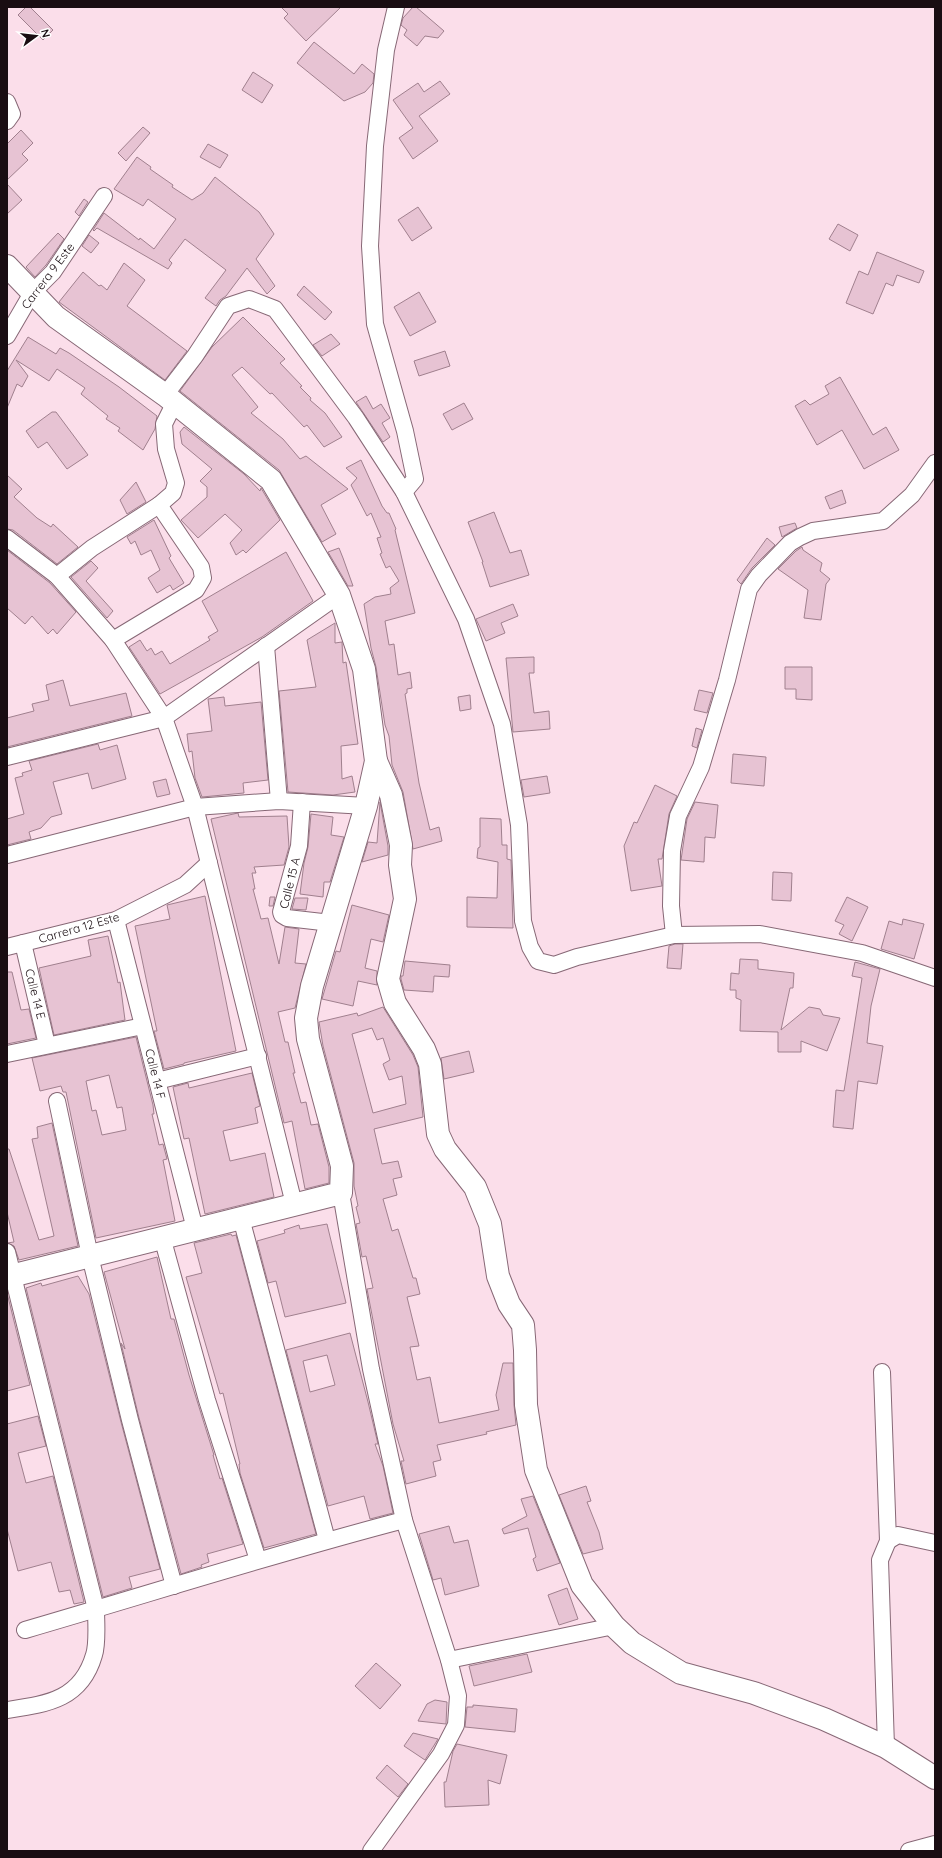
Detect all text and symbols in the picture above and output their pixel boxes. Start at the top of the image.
north arrow [16,16,56,56]
text: N [38,28,53,39]
street label: Carrera 9 Este [18,239,78,312]
street label: Calle 15 A [276,855,303,910]
street label: Carrera 12 Este [37,909,121,946]
street label: Calle 14 E [22,967,49,1021]
street label: Calle 14 F [142,1047,169,1101]

